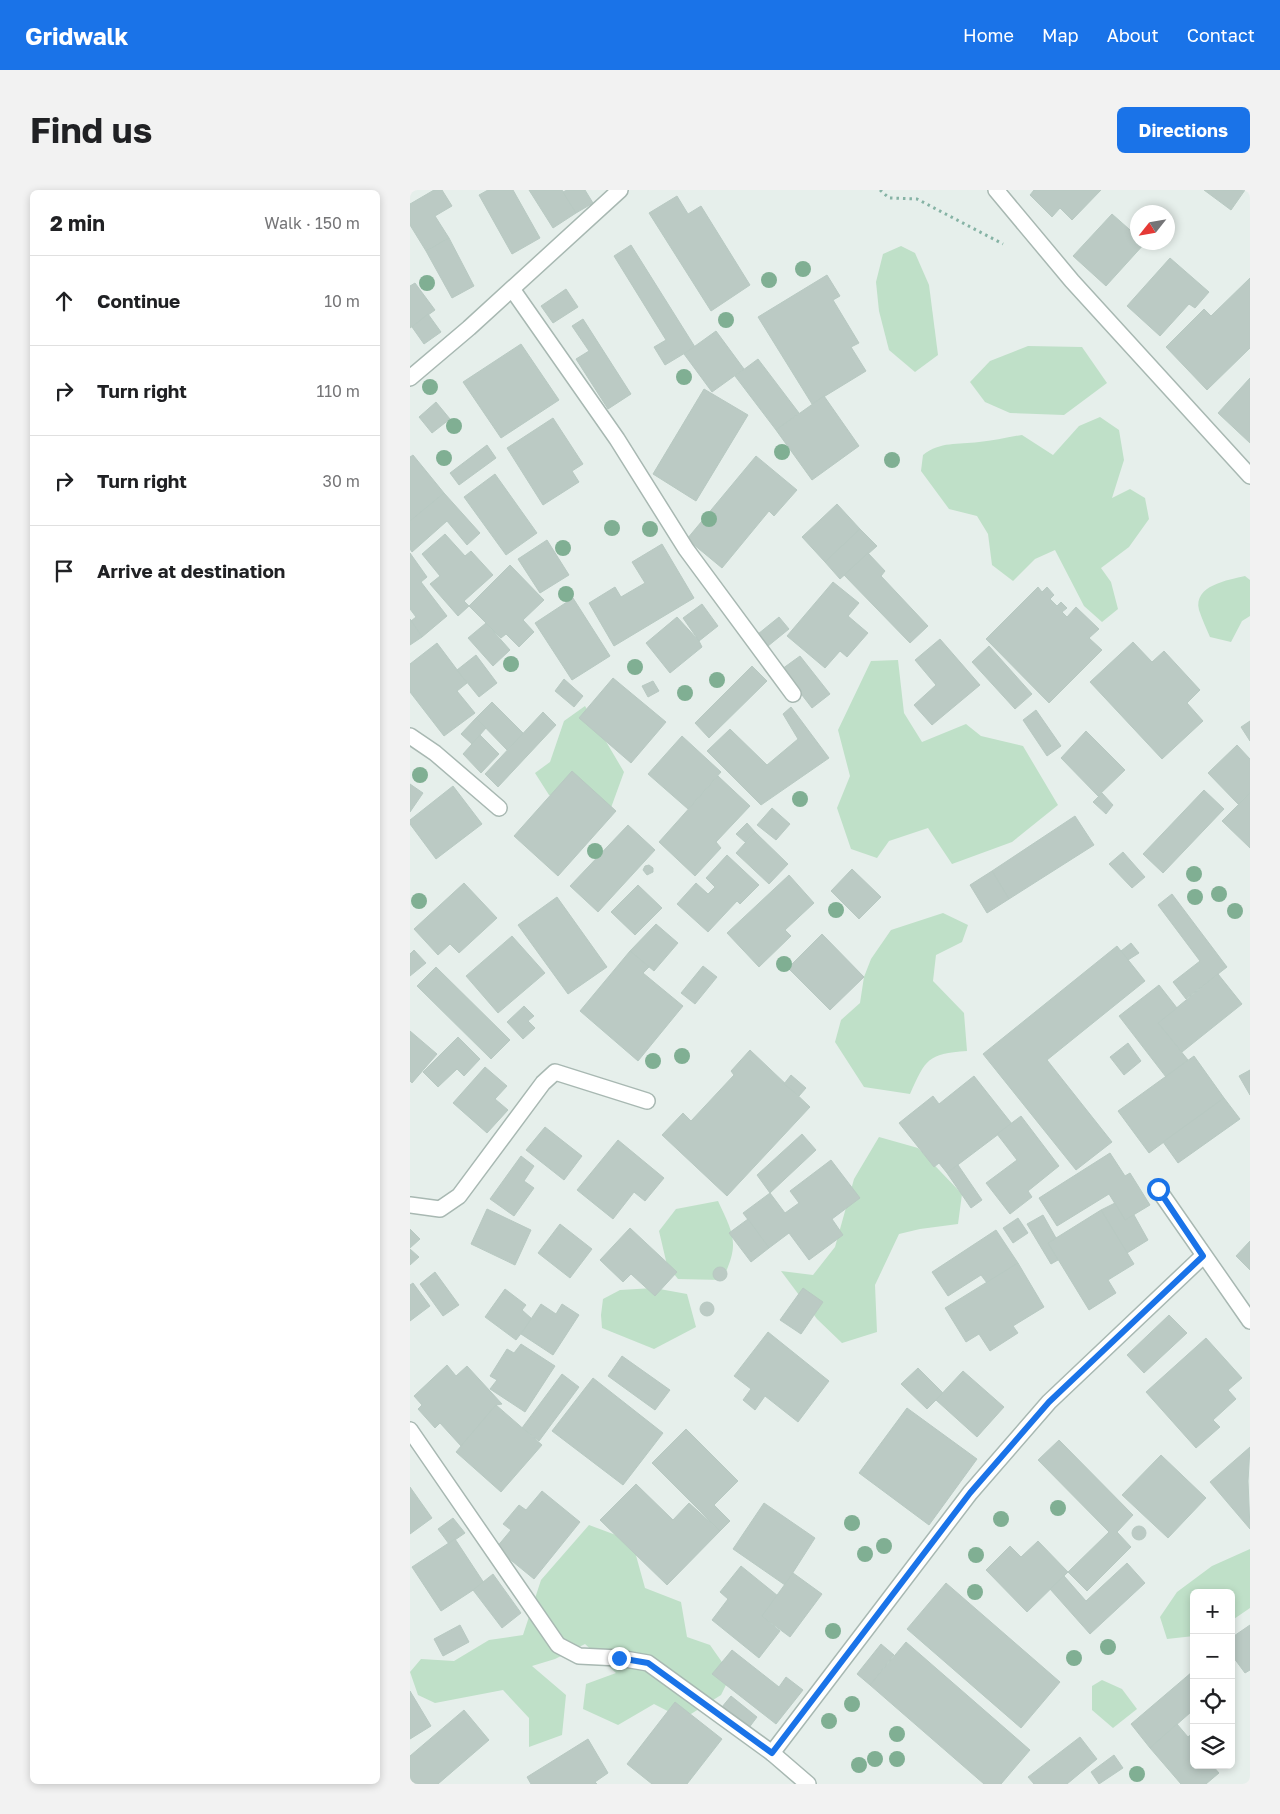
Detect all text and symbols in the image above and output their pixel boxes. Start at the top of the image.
text: Gridwalk [25,21,129,50]
text: Home [963,24,1014,46]
text: Map [1042,24,1079,46]
text: About [1107,24,1159,46]
text: Contact [1187,24,1255,46]
button: Directions [1117,107,1250,153]
text: Find us [30,109,152,151]
north arrow [1130,205,1175,250]
text: 2 min [50,210,105,236]
text: Walk · 150 m [264,213,360,233]
icon: ahead [50,287,78,315]
text: Continue [97,289,180,312]
text: 10 m [324,291,360,311]
icon: right [50,377,78,405]
text: Turn right [97,379,187,402]
text: 110 m [316,381,360,401]
icon: right [50,467,78,495]
text: Turn right [97,469,187,492]
text: 30 m [323,471,360,491]
icon: arrive [50,557,78,585]
text: Arrive at destination [97,559,285,582]
route start [1147,1178,1170,1201]
map controls [1190,1589,1235,1769]
button: + [1190,1589,1235,1634]
button: − [1190,1634,1235,1679]
route end [608,1647,631,1670]
button: locate [1190,1679,1235,1724]
button: layers [1190,1724,1235,1769]

